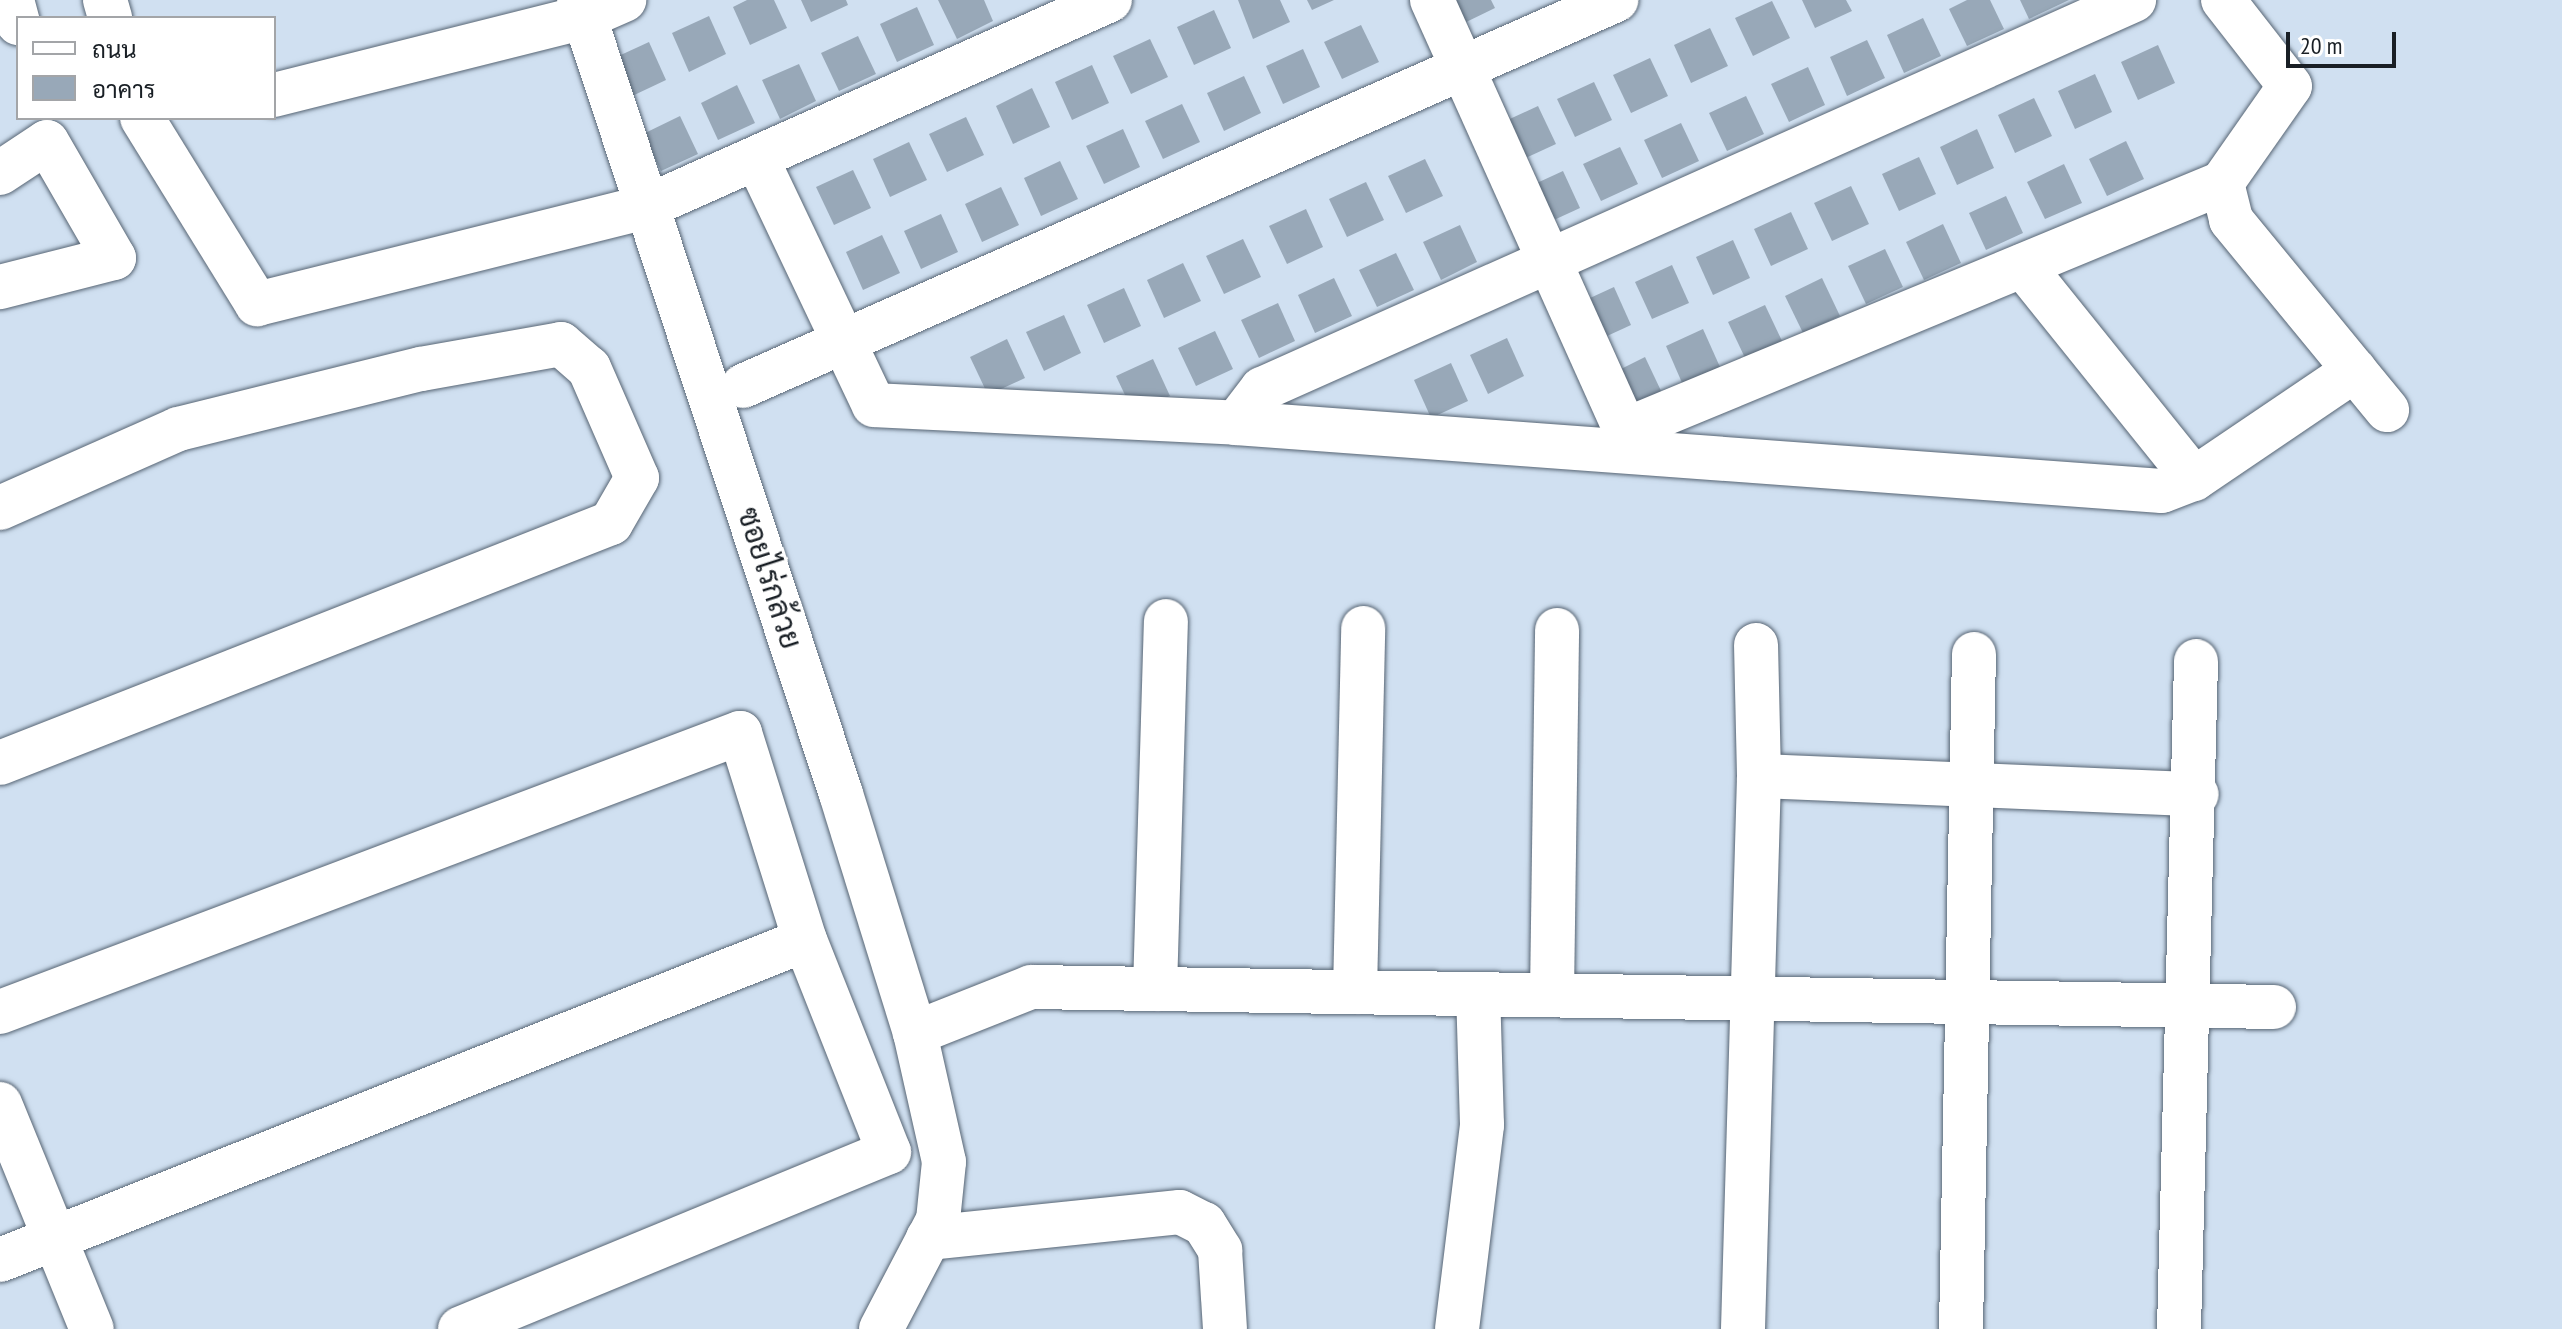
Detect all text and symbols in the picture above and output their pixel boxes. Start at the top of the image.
legend [16,16,276,120]
scale bar [2290,16,2400,66]
text: 20 m [2300,30,2342,61]
text: ถนน [92,34,137,65]
text: อาคาร [92,74,155,105]
street label: ซอยไร่กล้วย [730,503,810,653]

